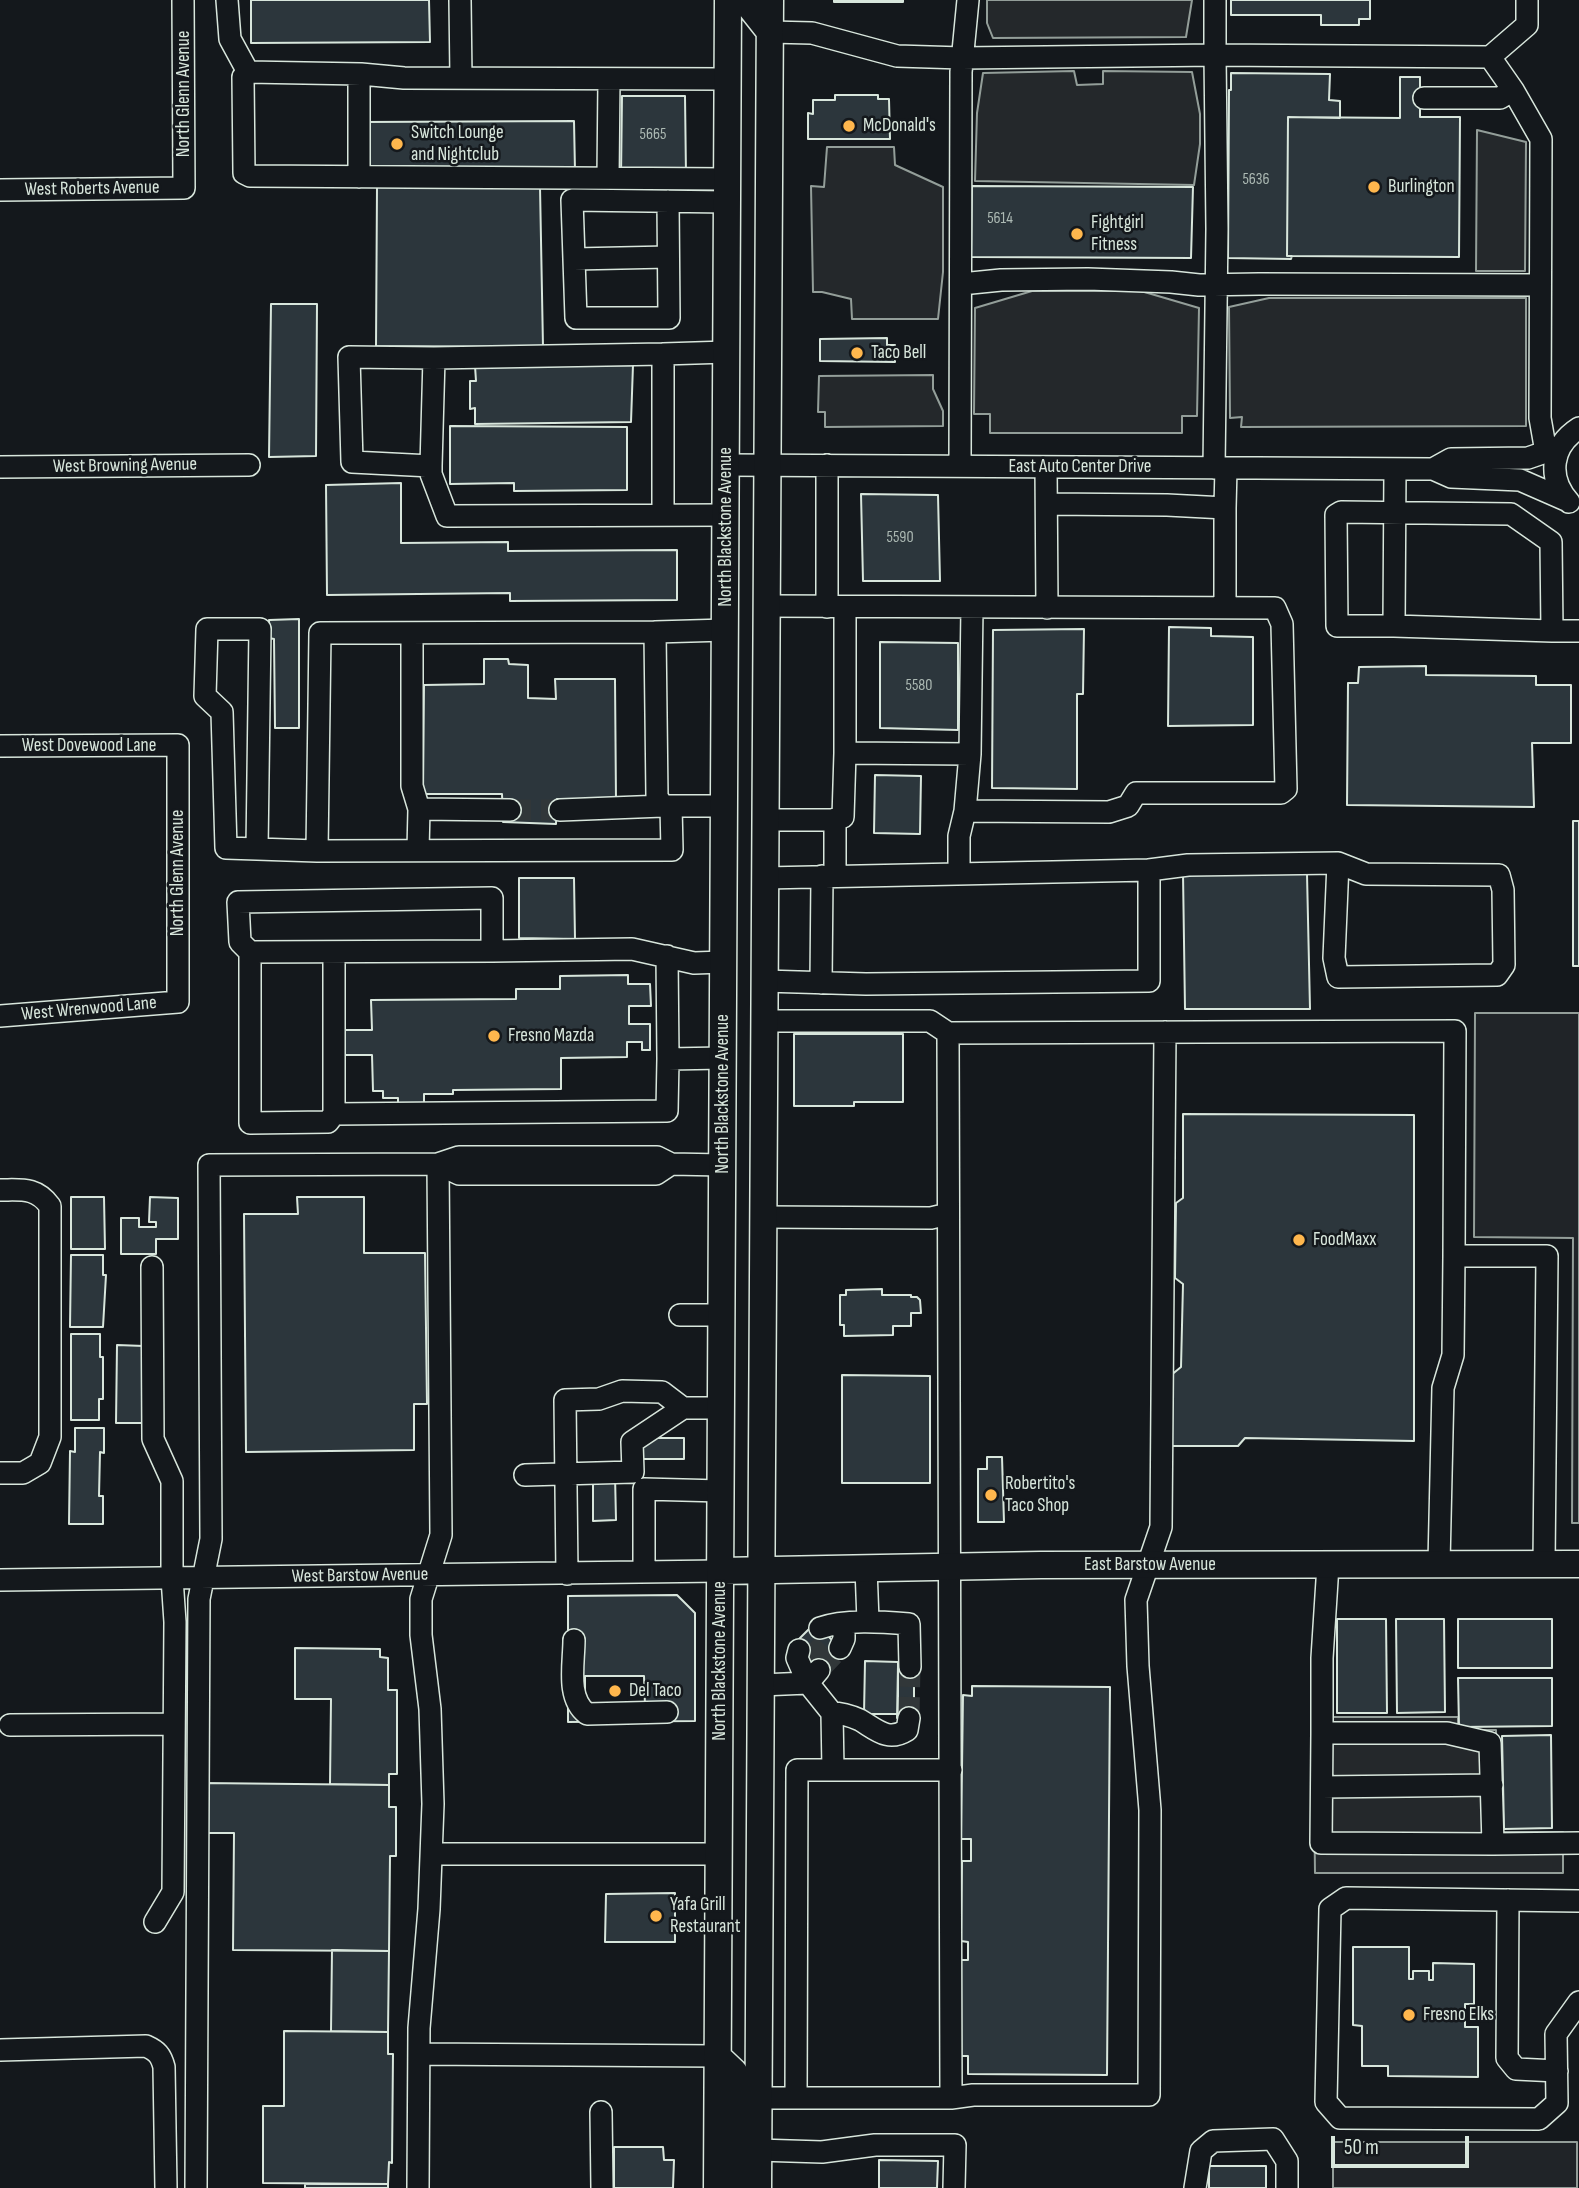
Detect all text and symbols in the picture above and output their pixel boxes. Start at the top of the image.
street label: North Glenn Avenue [173,31,195,157]
place label: McDonald's [863,115,936,137]
marker: McDonald's [841,118,857,134]
place label: Switch Lounge and Nightclub [411,122,504,166]
house number: 5665 [640,125,666,145]
marker: Switch Lounge and Nightclub [389,136,405,152]
house number: 5636 [1242,170,1270,190]
street label: West Roberts Avenue [24,176,160,202]
place label: Burlington [1388,176,1455,198]
marker: Burlington [1366,179,1382,195]
house number: 5614 [987,209,1013,229]
place label: Fightgirl Fitness [1091,212,1144,256]
marker: Fightgirl Fitness [1069,226,1085,242]
place label: Taco Bell [871,342,926,364]
marker: Taco Bell [849,345,865,361]
street label: North Blackstone Avenue [715,447,737,607]
street label: West Browning Avenue [53,453,197,479]
street label: East Auto Center Drive [1009,456,1151,478]
house number: 5590 [886,528,914,548]
house number: 5580 [906,676,932,696]
street label: West Dovewood Lane [22,735,156,757]
street label: North Glenn Avenue [167,810,189,936]
street label: West Wrenwood Lane [20,992,158,1026]
street label: North Blackstone Avenue [712,1014,734,1174]
place label: Fresno Mazda [508,1025,594,1047]
marker: Fresno Mazda [486,1028,502,1044]
place label: FoodMaxx [1313,1229,1376,1251]
marker: FoodMaxx [1291,1232,1307,1248]
place label: Robertito's Taco Shop [1005,1473,1075,1517]
marker: Robertito's Taco Shop [983,1487,999,1503]
street label: East Barstow Avenue [1084,1554,1216,1576]
street label: West Barstow Avenue [291,1563,429,1589]
street label: North Blackstone Avenue [709,1581,731,1741]
place label: Del Taco [629,1680,682,1702]
marker: Del Taco [607,1683,623,1699]
place label: Yafa Grill Restaurant [670,1894,740,1938]
marker: Yafa Grill Restaurant [648,1908,664,1924]
place label: Fresno Elks [1423,2004,1494,2026]
marker: Fresno Elks [1401,2007,1417,2023]
scale bar [1334,2122,1472,2166]
text: 50 m [1344,2135,1379,2160]

